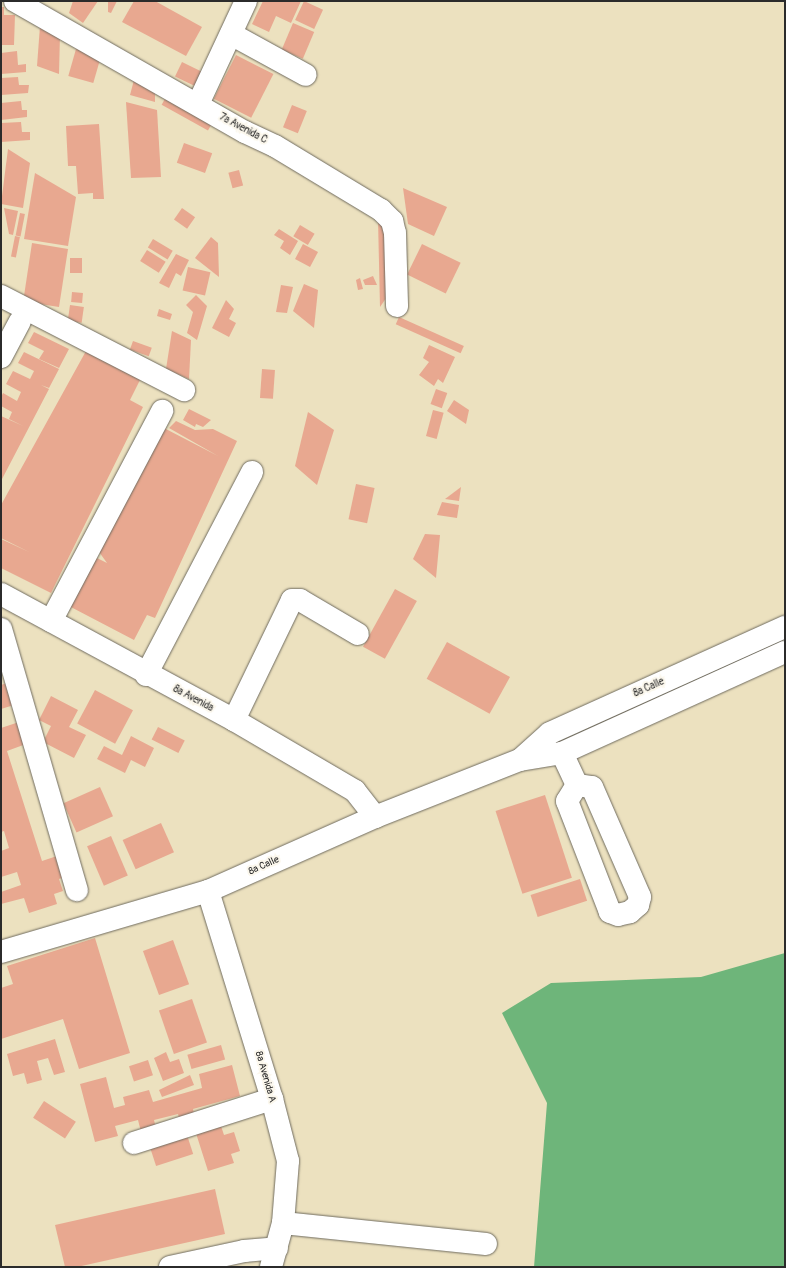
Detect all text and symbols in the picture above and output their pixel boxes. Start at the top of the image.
street label: 7a Avenida C [217,111,269,147]
street label: 8a Calle [632,676,666,700]
street label: 8a Avenida [171,683,215,715]
street label: 8a Calle [247,854,281,878]
street label: 8a Avenida A [252,1050,278,1104]

